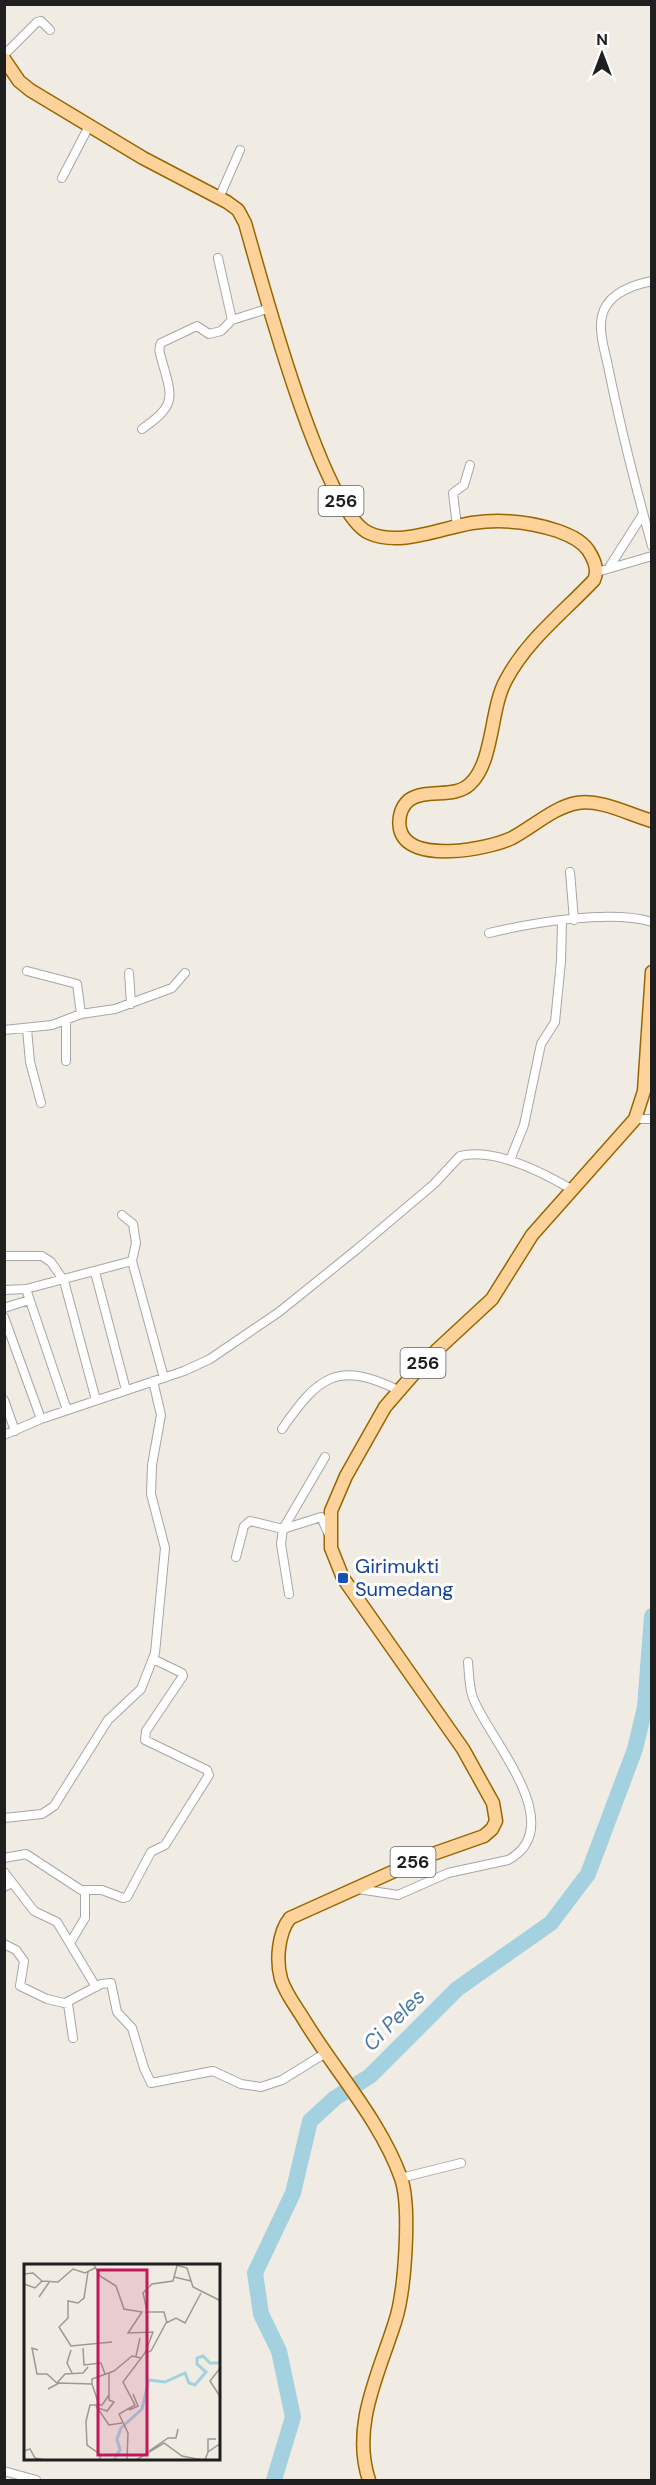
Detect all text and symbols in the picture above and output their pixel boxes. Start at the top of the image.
north arrow [572,24,632,84]
text: N [596,29,608,50]
road number: 256 [318,486,364,516]
road number: 256 [400,1348,446,1378]
place label: Girimukti Sumedang [355,1553,453,1602]
marker: Girimukti Sumedang [336,1571,350,1585]
road number: 256 [390,1847,436,1877]
water label: Ci Peles [357,1983,431,2057]
inset map [24,2264,220,2461]

